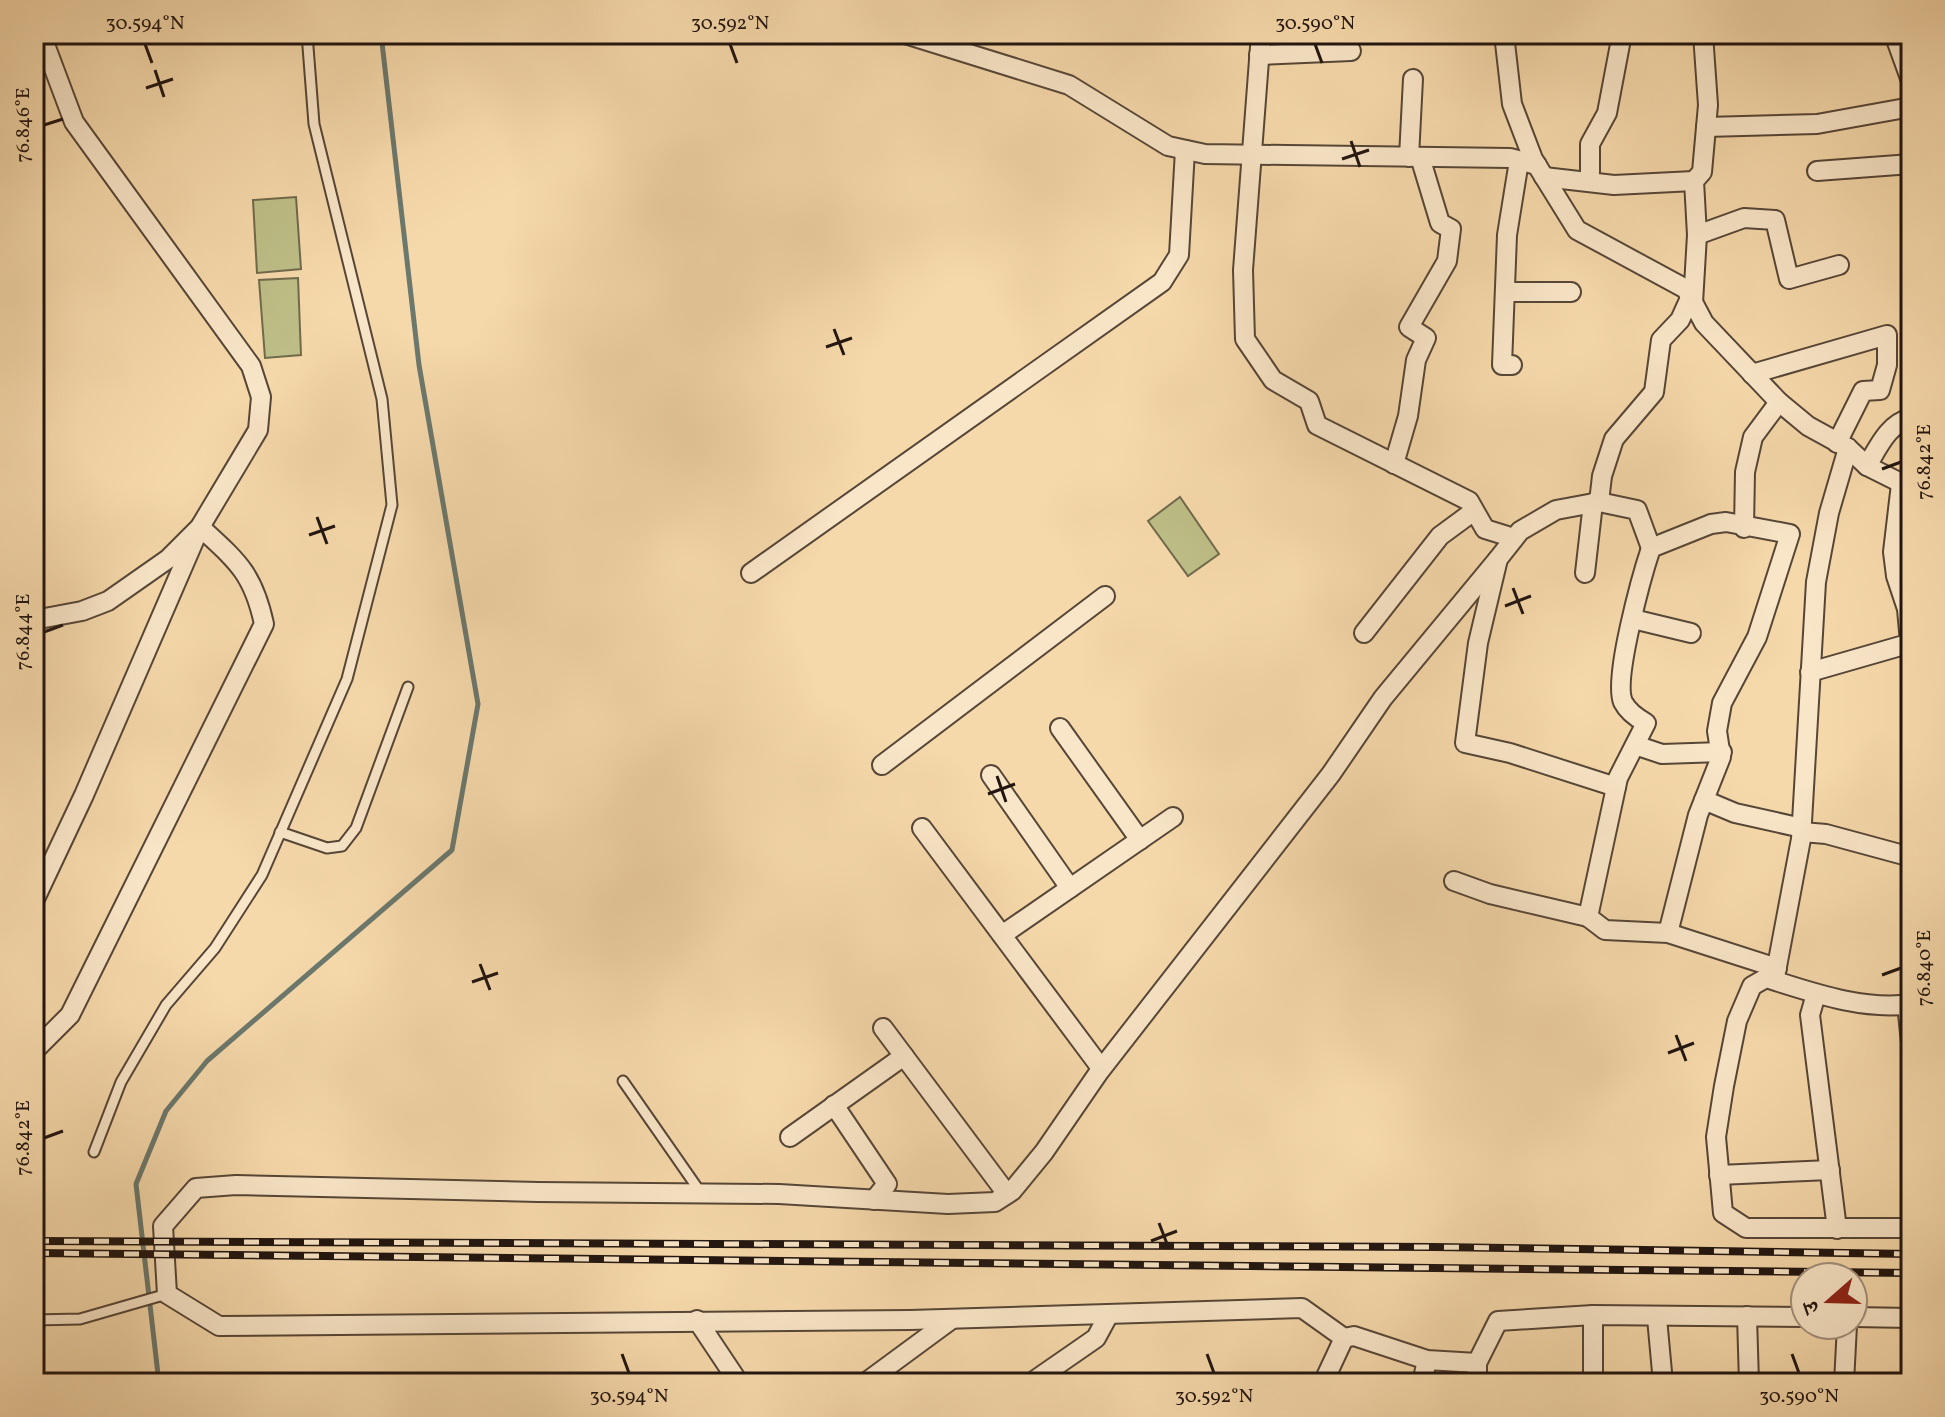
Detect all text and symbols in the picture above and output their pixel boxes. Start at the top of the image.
text: 30.594°N [106,10,185,38]
text: 30.592°N [691,10,769,38]
text: 30.590°N [1275,10,1355,38]
text: 76.846°E [10,87,38,163]
text: 76.842°E [1911,424,1939,500]
text: 76.844°E [10,594,38,670]
text: 76.840°E [1911,930,1939,1006]
text: 76.842°E [10,1100,38,1176]
north arrow [1789,1261,1869,1341]
text: उ [1795,1295,1830,1319]
text: 30.594°N [590,1383,669,1411]
text: 30.592°N [1175,1383,1253,1411]
text: 30.590°N [1759,1383,1839,1411]

